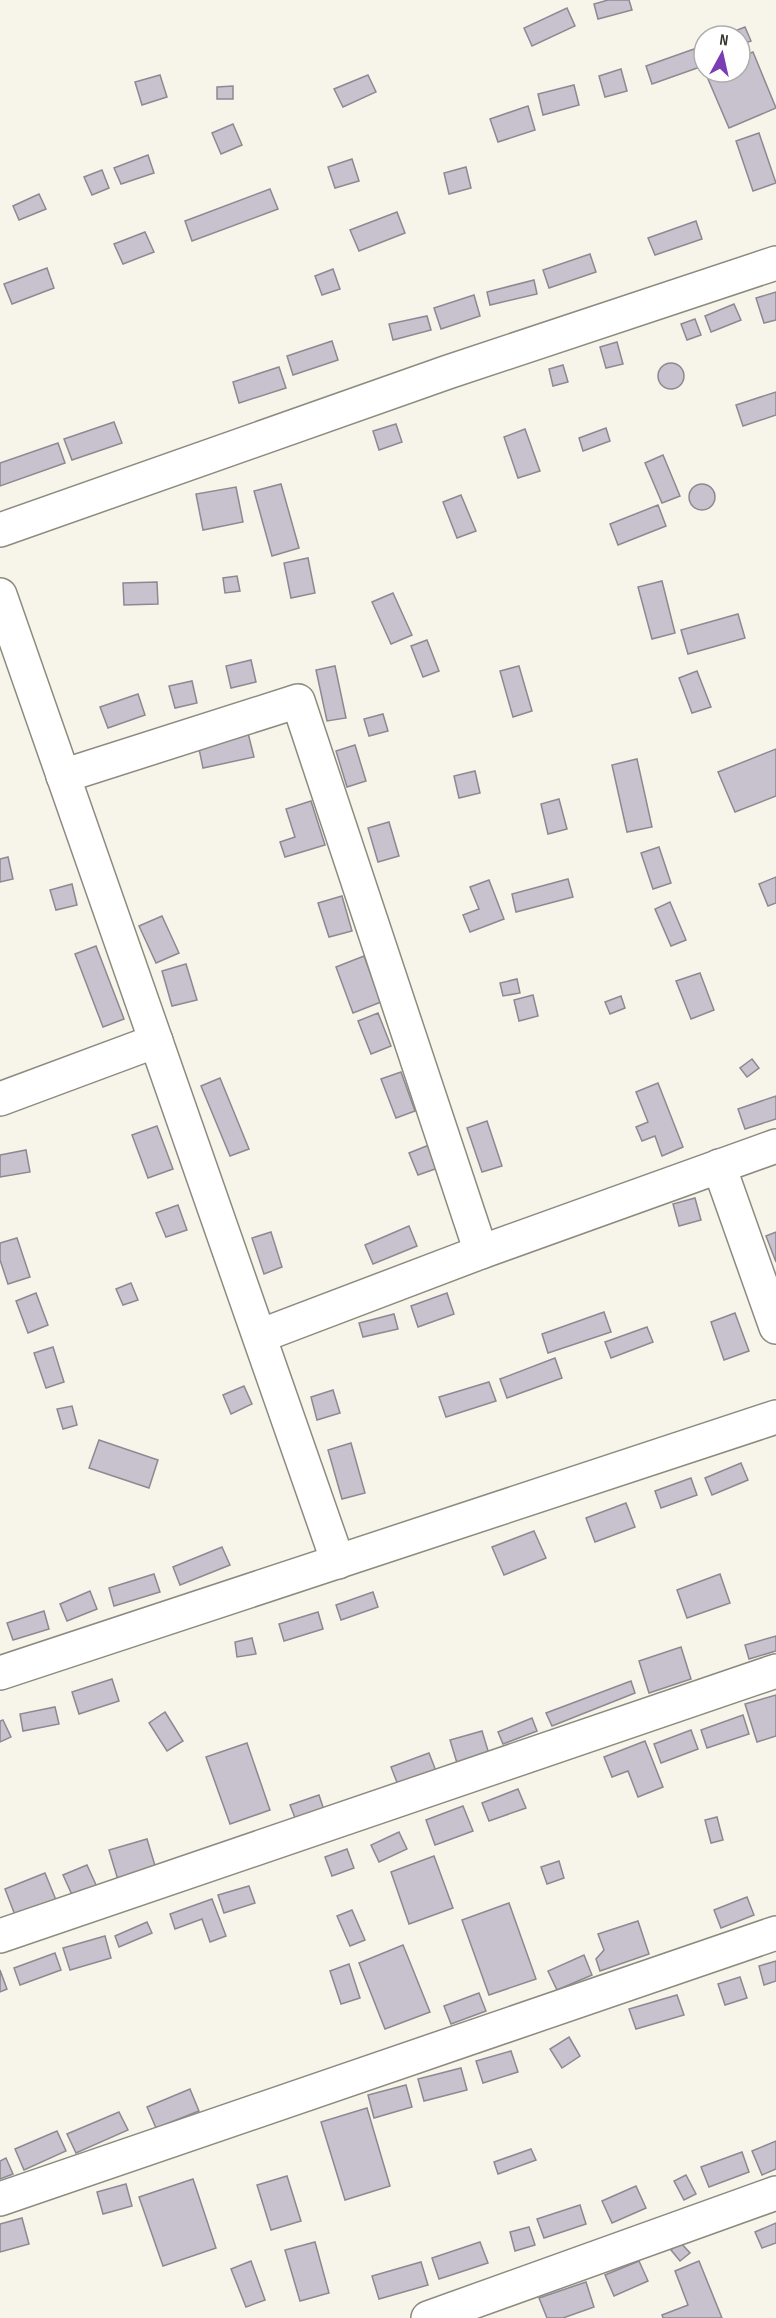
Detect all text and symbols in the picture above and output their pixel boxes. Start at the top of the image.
north arrow [692,24,752,84]
text: N [718,31,729,51]

